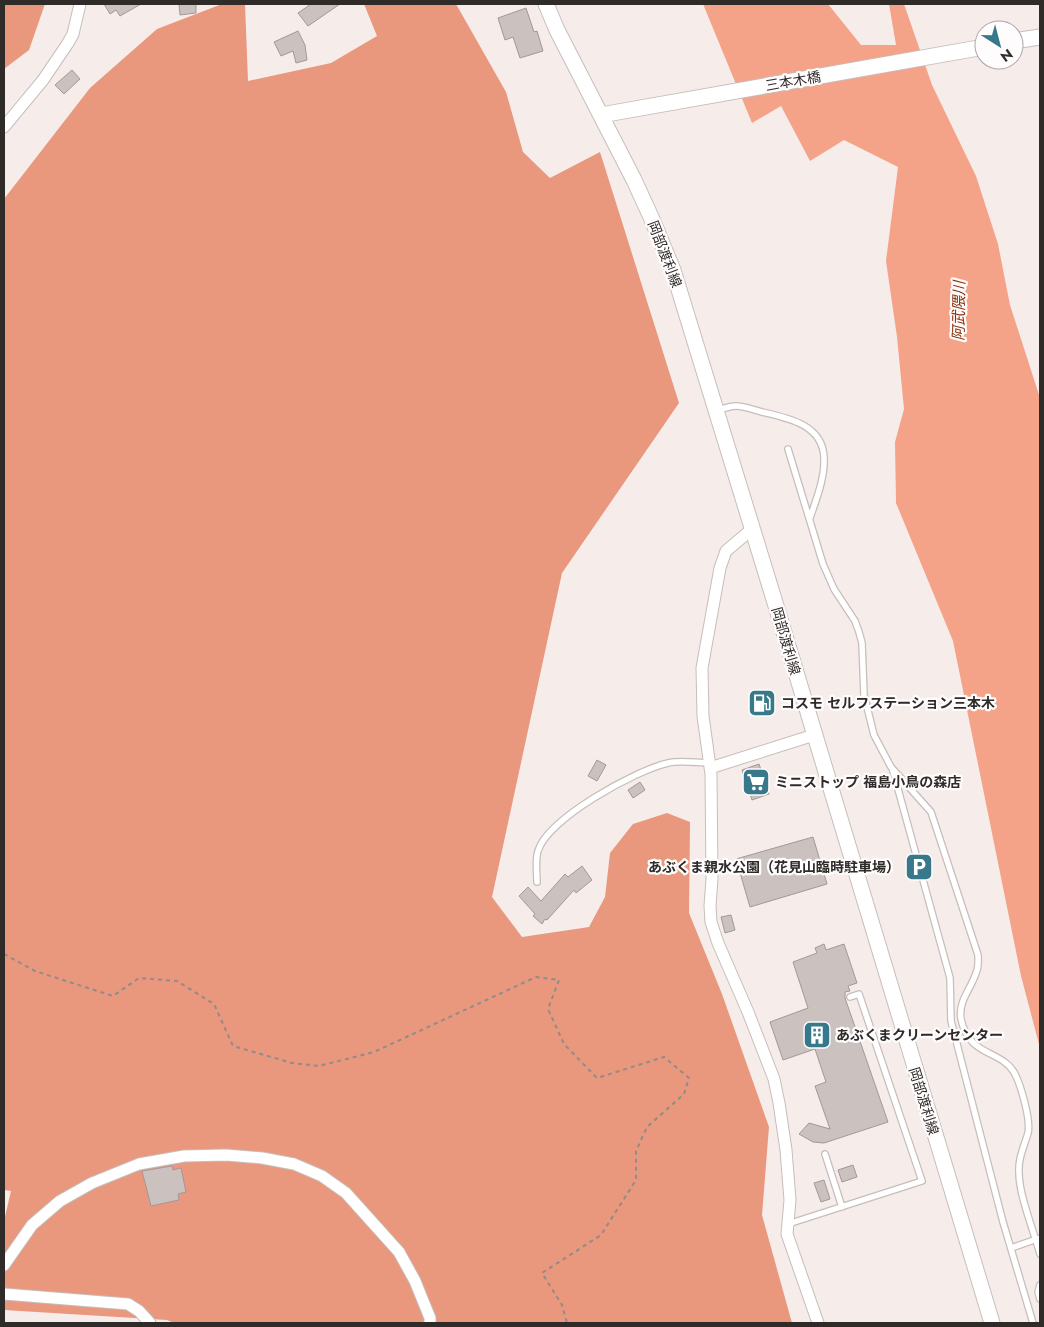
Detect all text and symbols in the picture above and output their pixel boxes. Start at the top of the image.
north arrow [974,20,1024,70]
text: N [996,44,1017,67]
street label: 三本木橋 [764,66,822,96]
street label: 岡部渡利線 [643,218,687,290]
water label: 阿武隈川 [947,279,971,341]
street label: 岡部渡利線 [767,605,805,677]
fuel station icon: コスモ セルフステーション三本木 [747,688,777,718]
place label: コスモ セルフステーション三本木 [781,693,995,713]
supermarket icon: ミニストップ 福島小鳥の森店 [741,767,771,797]
place label: ミニストップ 福島小鳥の森店 [775,772,961,792]
parking icon: あぶくま親水公園（花見山臨時駐車場） [904,852,934,882]
place label: あぶくま親水公園（花見山臨時駐車場） [648,857,900,877]
building icon: あぶくまクリーンセンター [802,1020,832,1050]
place label: あぶくまクリーンセンター [836,1025,1003,1045]
street label: 岡部渡利線 [904,1065,944,1137]

